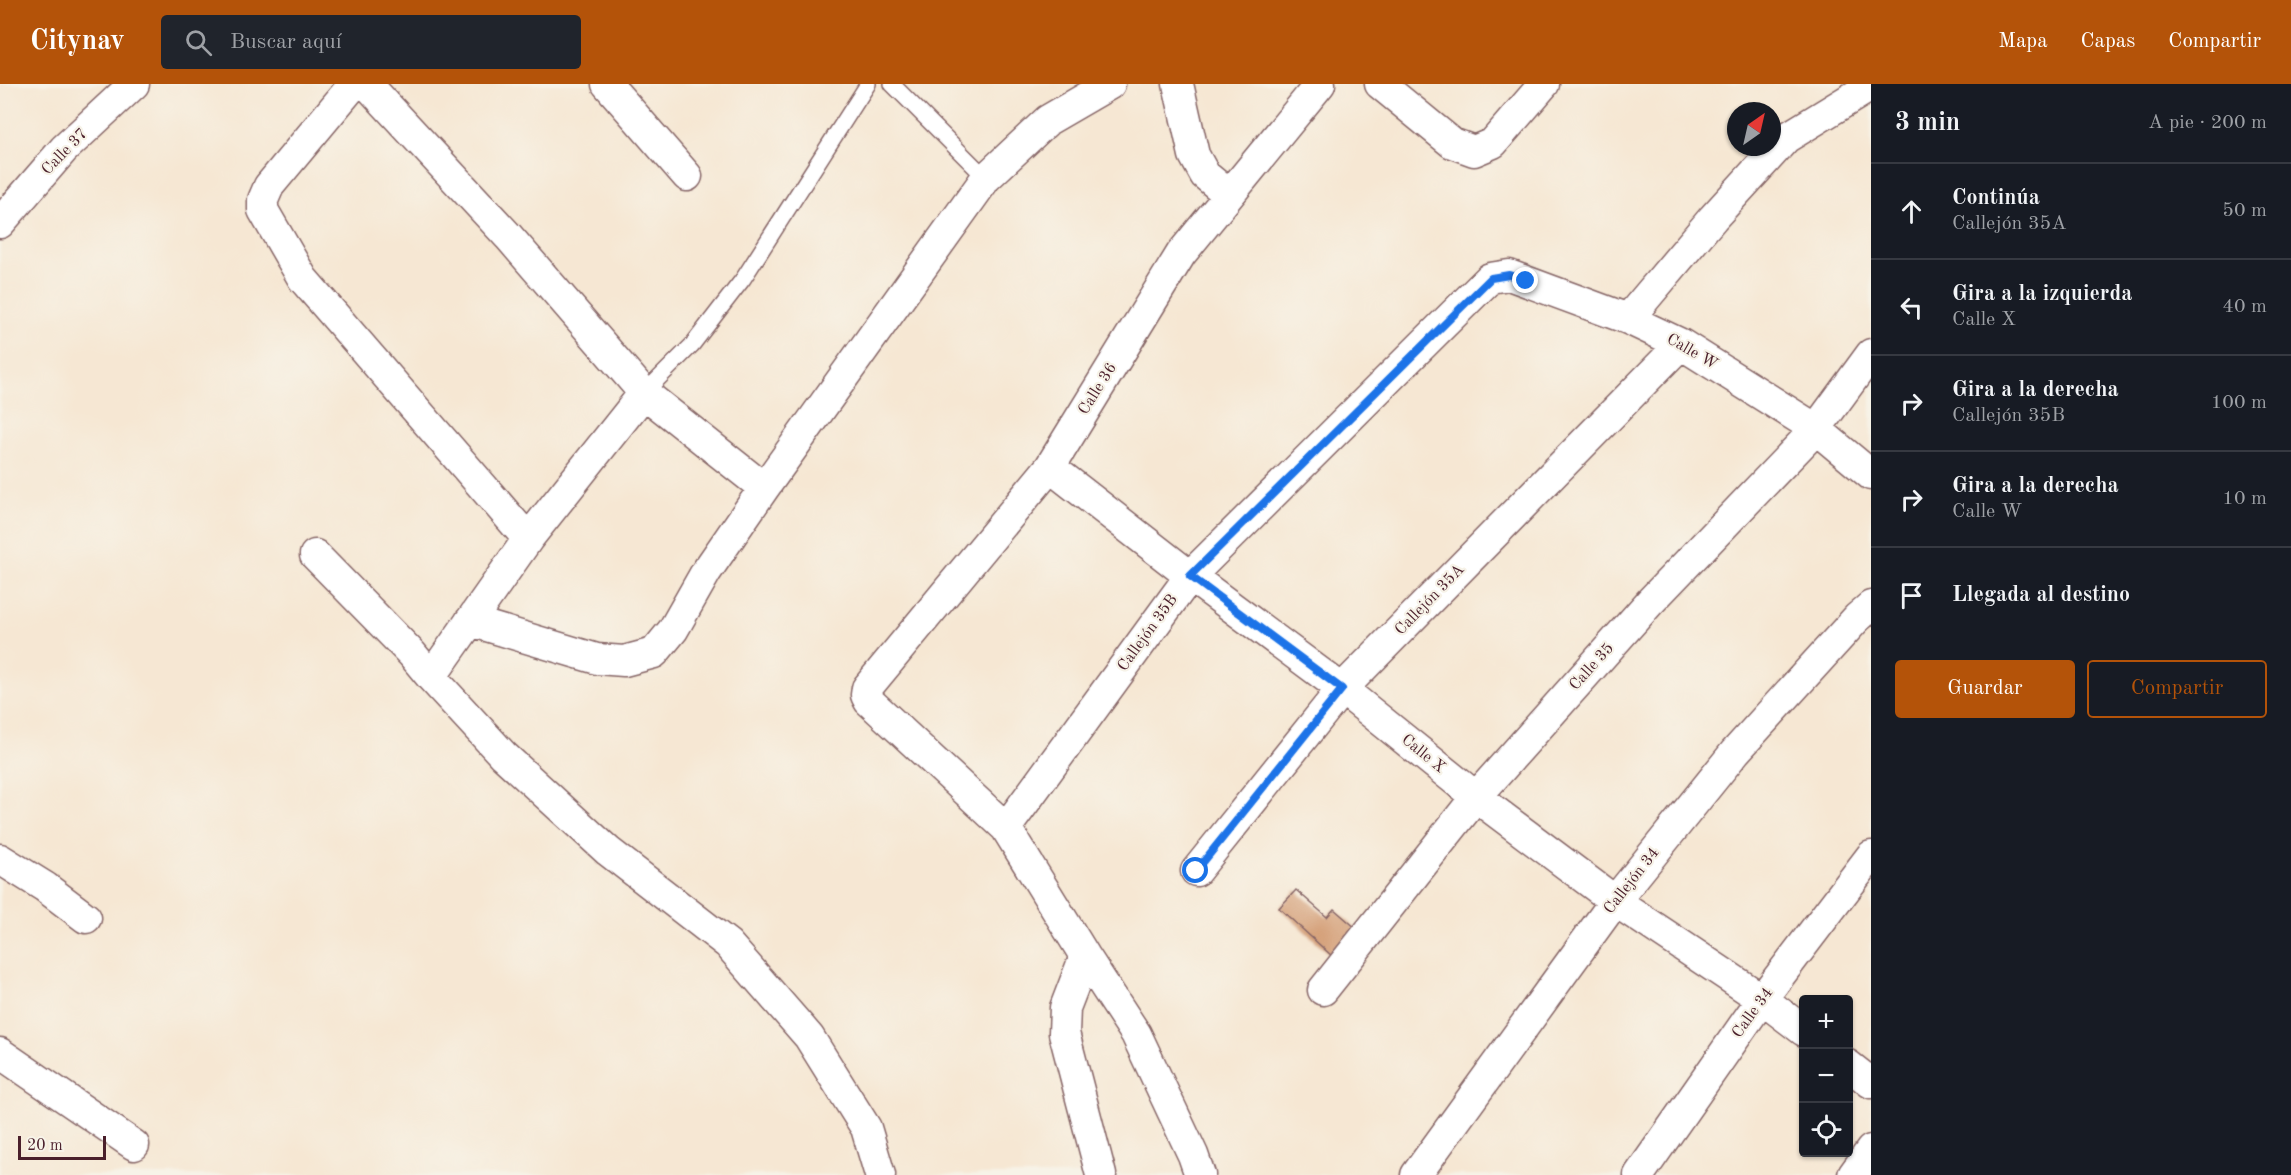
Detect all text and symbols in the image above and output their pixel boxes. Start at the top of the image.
search box [161,15,581,69]
icon: search [182,26,215,59]
text: Citynav [30,28,125,56]
text: Buscar aquí [230,31,342,53]
text: Mapa [1998,31,2048,52]
text: Capas [2081,31,2135,52]
text: Compartir [2168,31,2261,52]
north arrow [1727,102,1781,156]
text: 3 min [1895,110,1960,136]
text: A pie · 200 m [2148,113,2267,133]
street label: Calle 37 [39,126,91,178]
text: Continúa [1952,187,2040,209]
icon: ahead [1895,195,1928,228]
text: 50 m [2222,201,2267,221]
text: Callejón 35A [1952,214,2066,234]
route end [1512,267,1538,293]
text: Gira a la izquierda [1952,283,2132,305]
icon: left [1895,291,1928,324]
text: 40 m [2222,297,2267,317]
text: Calle X [1952,310,2016,330]
street label: Calle W [1664,331,1720,373]
street label: Calle 36 [1076,360,1120,418]
text: Gira a la derecha [1952,379,2119,401]
icon: right [1895,387,1928,420]
text: 100 m [2211,393,2267,413]
text: Callejón 35B [1952,406,2065,426]
text: Gira a la derecha [1952,475,2119,497]
icon: right [1895,483,1928,516]
text: 10 m [2222,489,2267,509]
text: Calle W [1952,502,2022,522]
street label: Callejón 35A [1392,561,1468,639]
icon: arrive [1895,579,1928,612]
text: Llegada al destino [1952,584,2130,606]
street label: Callejón 35B [1115,592,1181,674]
street label: Calle 35 [1567,640,1617,694]
button: Guardar [1895,660,2075,718]
button: Compartir [2087,660,2267,718]
street label: Calle X [1398,732,1448,776]
street label: Callejón 34 [1601,845,1663,917]
route start [1182,857,1208,883]
street label: Calle 34 [1730,985,1776,1041]
map controls [1799,995,1853,1157]
button: + [1799,995,1853,1049]
button: − [1799,1049,1853,1103]
button: locate [1799,1103,1853,1157]
scale bar [18,1133,106,1160]
text: 20 m [27,1138,63,1154]

